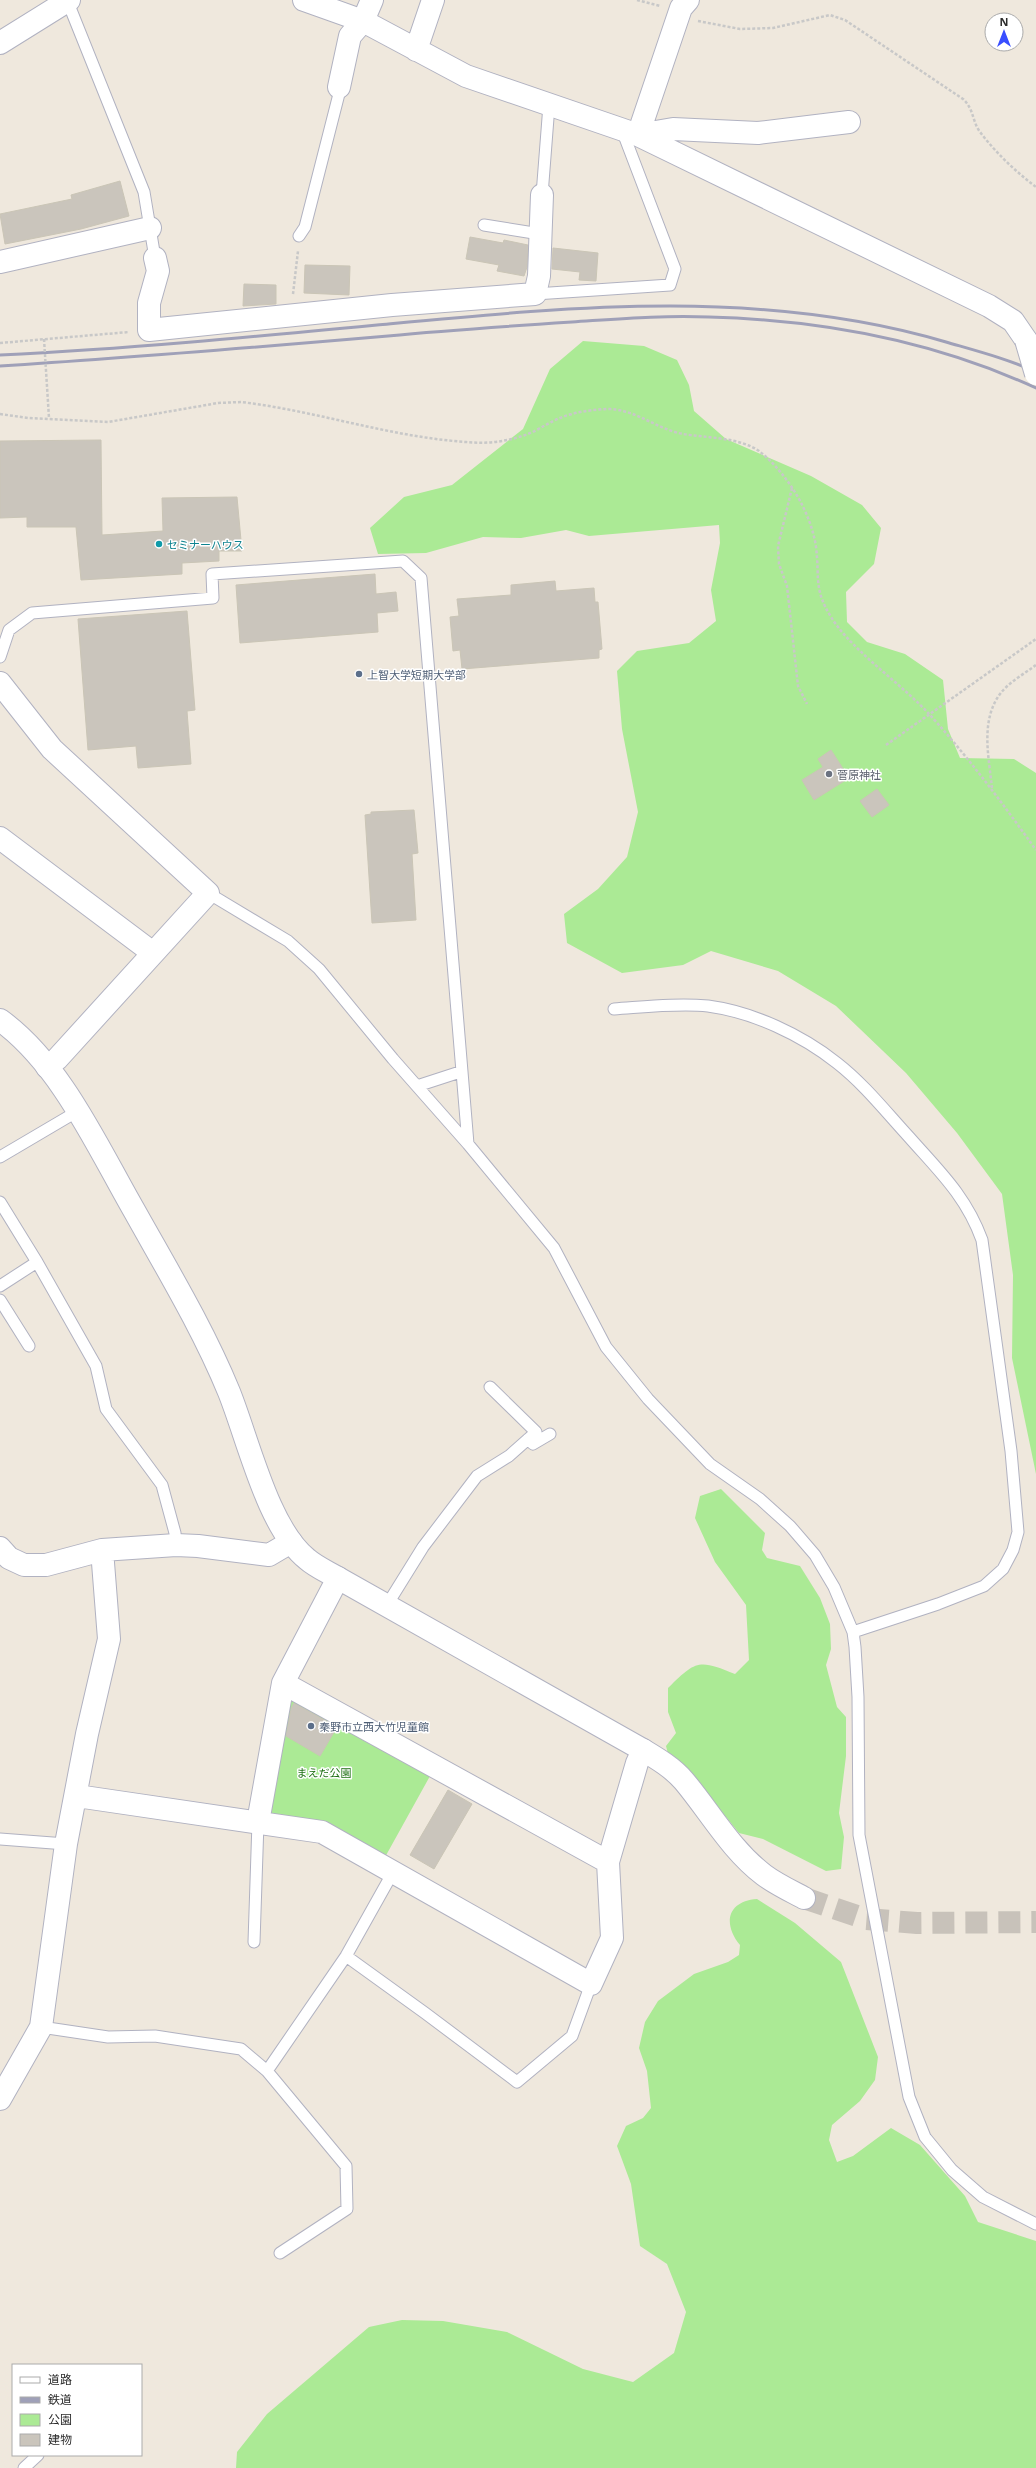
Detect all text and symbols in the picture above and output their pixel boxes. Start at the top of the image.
north arrow [984,12,1024,52]
text: N [1000,14,1008,29]
place label: セミナーハウス [167,537,244,552]
marker: セミナーハウス [154,539,164,549]
place label: 上智大学短期大学部 [367,667,466,682]
marker: 上智大学短期大学部 [354,669,364,679]
place label: 菅原神社 [837,767,881,782]
marker: 菅原神社 [824,769,834,779]
place label: 秦野市立西大竹児童館 [319,1719,429,1734]
marker: 秦野市立西大竹児童館 [306,1721,316,1731]
park label: まえだ公園 [297,1765,352,1780]
legend [12,2364,142,2456]
text: 道路 [48,2371,72,2388]
text: 鉄道 [48,2391,72,2408]
text: 公園 [48,2411,72,2428]
text: 建物 [48,2431,72,2448]

